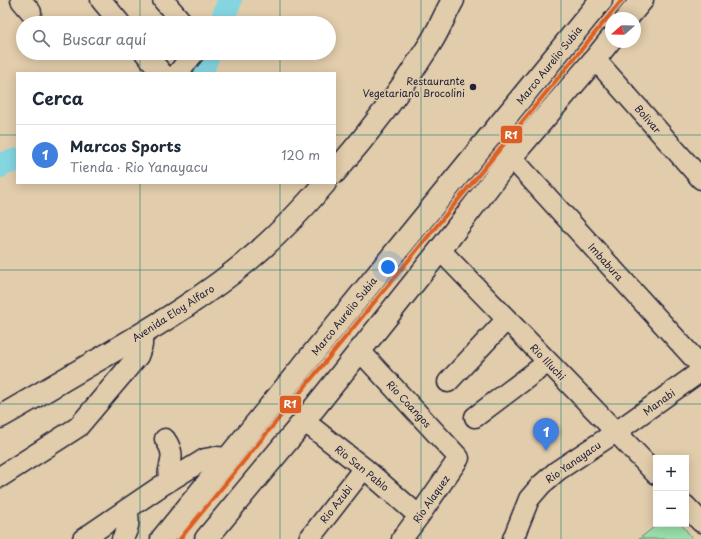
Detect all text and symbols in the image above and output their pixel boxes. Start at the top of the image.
north arrow [605,12,641,48]
search box [16,16,336,60]
street label: Marco Aurelio Subia [512,22,586,107]
icon: search [30,27,52,49]
text: Buscar aquí [62,27,146,50]
place label: Restaurante Vegetariano Brocolini [363,73,466,100]
marker: Restaurante Vegetariano Brocolini [468,82,478,92]
text: Cerca [32,85,83,111]
street label: Bolivar [632,101,665,136]
line badge: R1 [500,125,523,144]
text: R1 [505,126,517,143]
text: Marcos Sports [70,134,181,157]
text: 1 [42,145,48,164]
text: 120 m [281,145,320,164]
text: Tienda · Rio Yanayacu [70,157,208,176]
street label: Imbabura [585,240,628,284]
your location [378,257,398,277]
street label: Marco Aurelio Subia [307,273,381,358]
street label: Avenida Eloy Alfaro [129,280,217,345]
street label: Rio Illuchi [527,340,570,384]
street label: Rio Coangos [384,377,436,431]
street label: Manabi [640,385,678,418]
line badge: R1 [279,395,302,414]
text: R1 [284,395,296,412]
pin: 1 [533,418,559,451]
street label: Rio Yanayacu [542,437,604,486]
street label: Rio San Pablo [332,441,393,494]
map controls [653,455,689,527]
button: + [653,455,689,491]
street label: Rio Alaquez [409,472,453,526]
street label: Rio Azubi [316,481,356,526]
button: − [653,491,689,527]

